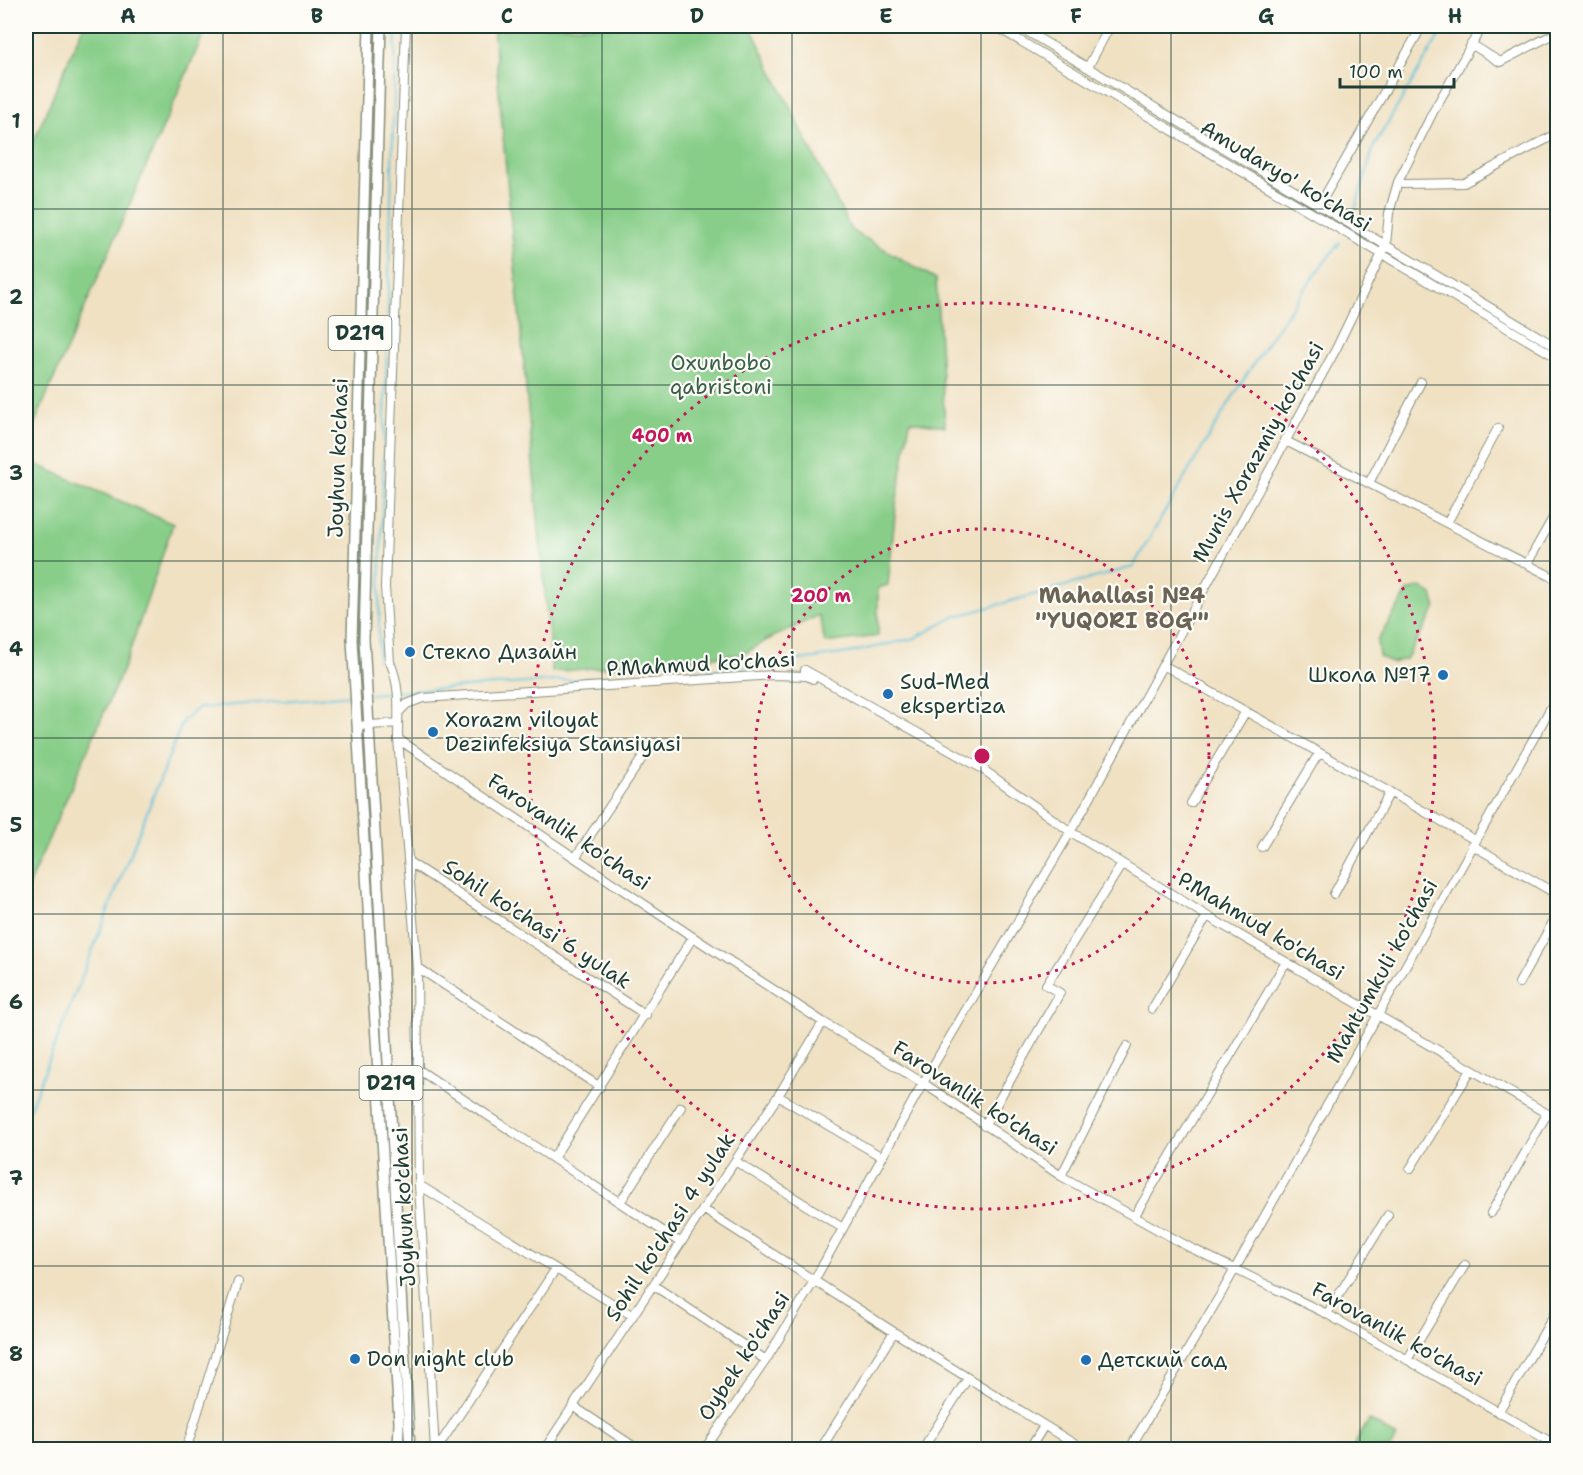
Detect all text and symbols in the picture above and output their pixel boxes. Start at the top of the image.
text: A [120,3,136,29]
text: B [311,3,323,29]
text: C [501,3,513,29]
text: D [690,3,704,29]
text: E [879,3,893,29]
text: F [1070,3,1082,29]
text: G [1258,3,1274,29]
text: H [1448,3,1462,29]
scale bar [1340,51,1454,89]
text: 100 m [1349,60,1403,84]
text: 1 [11,108,21,134]
street label: Amudaryo' ko'chasi [1195,114,1377,238]
text: 2 [9,284,23,310]
road number: D219 [328,316,392,350]
street label: Munis Xorazmiy ko'chasi [1186,337,1330,567]
park label: Oxunbobo qabristoni [670,349,772,401]
street label: Joyhun ko'chasi [321,377,355,539]
text: 400 m [632,424,693,448]
text: 3 [9,460,23,486]
district label: Mahallasi №4 ''YUQORI BOG'" [1035,581,1209,635]
text: 200 m [791,584,852,608]
text: 4 [9,636,23,662]
place label: Стекло Дизайн [422,638,577,666]
marker: Стекло Дизайн [403,645,417,659]
street label: P.Mahmud ko'chasi [606,645,796,683]
place label: Школа №17 [1308,661,1431,689]
place label: Sud-Med ekspertiza [900,668,1005,720]
marker: Школа №17 [1436,668,1450,682]
marker: Sud-Med ekspertiza [881,687,895,701]
place label: Xorazm viloyat Dezinfeksiya Stansiyasi [445,706,681,758]
marker: Xorazm viloyat Dezinfeksiya Stansiyasi [426,725,440,739]
centre of rings [972,746,992,766]
street label: Farovanlik ko'chasi [482,767,656,897]
text: 5 [10,812,22,838]
street label: Sohil ko'chasi 6 yulak [437,853,637,995]
street label: P.Mahmud ko'chasi [1173,865,1349,987]
street label: Mahtumkuli ko'chasi [1320,874,1444,1068]
text: 6 [9,989,23,1015]
street label: Farovanlik ko'chasi [887,1034,1063,1162]
road number: D219 [360,1066,422,1100]
street label: Joyhun ko'chasi [386,1126,422,1288]
street label: Sohil ko'chasi 4 yulak [599,1127,741,1327]
text: 7 [9,1165,23,1191]
street label: Farovanlik ko'chasi [1307,1275,1487,1393]
street label: Oybek ko'chasi [692,1286,796,1426]
text: 8 [9,1341,23,1367]
place label: Don night club [367,1345,514,1373]
place label: Детский сад [1098,1346,1227,1374]
marker: Don night club [348,1352,362,1366]
marker: Детский сад [1079,1353,1093,1367]

